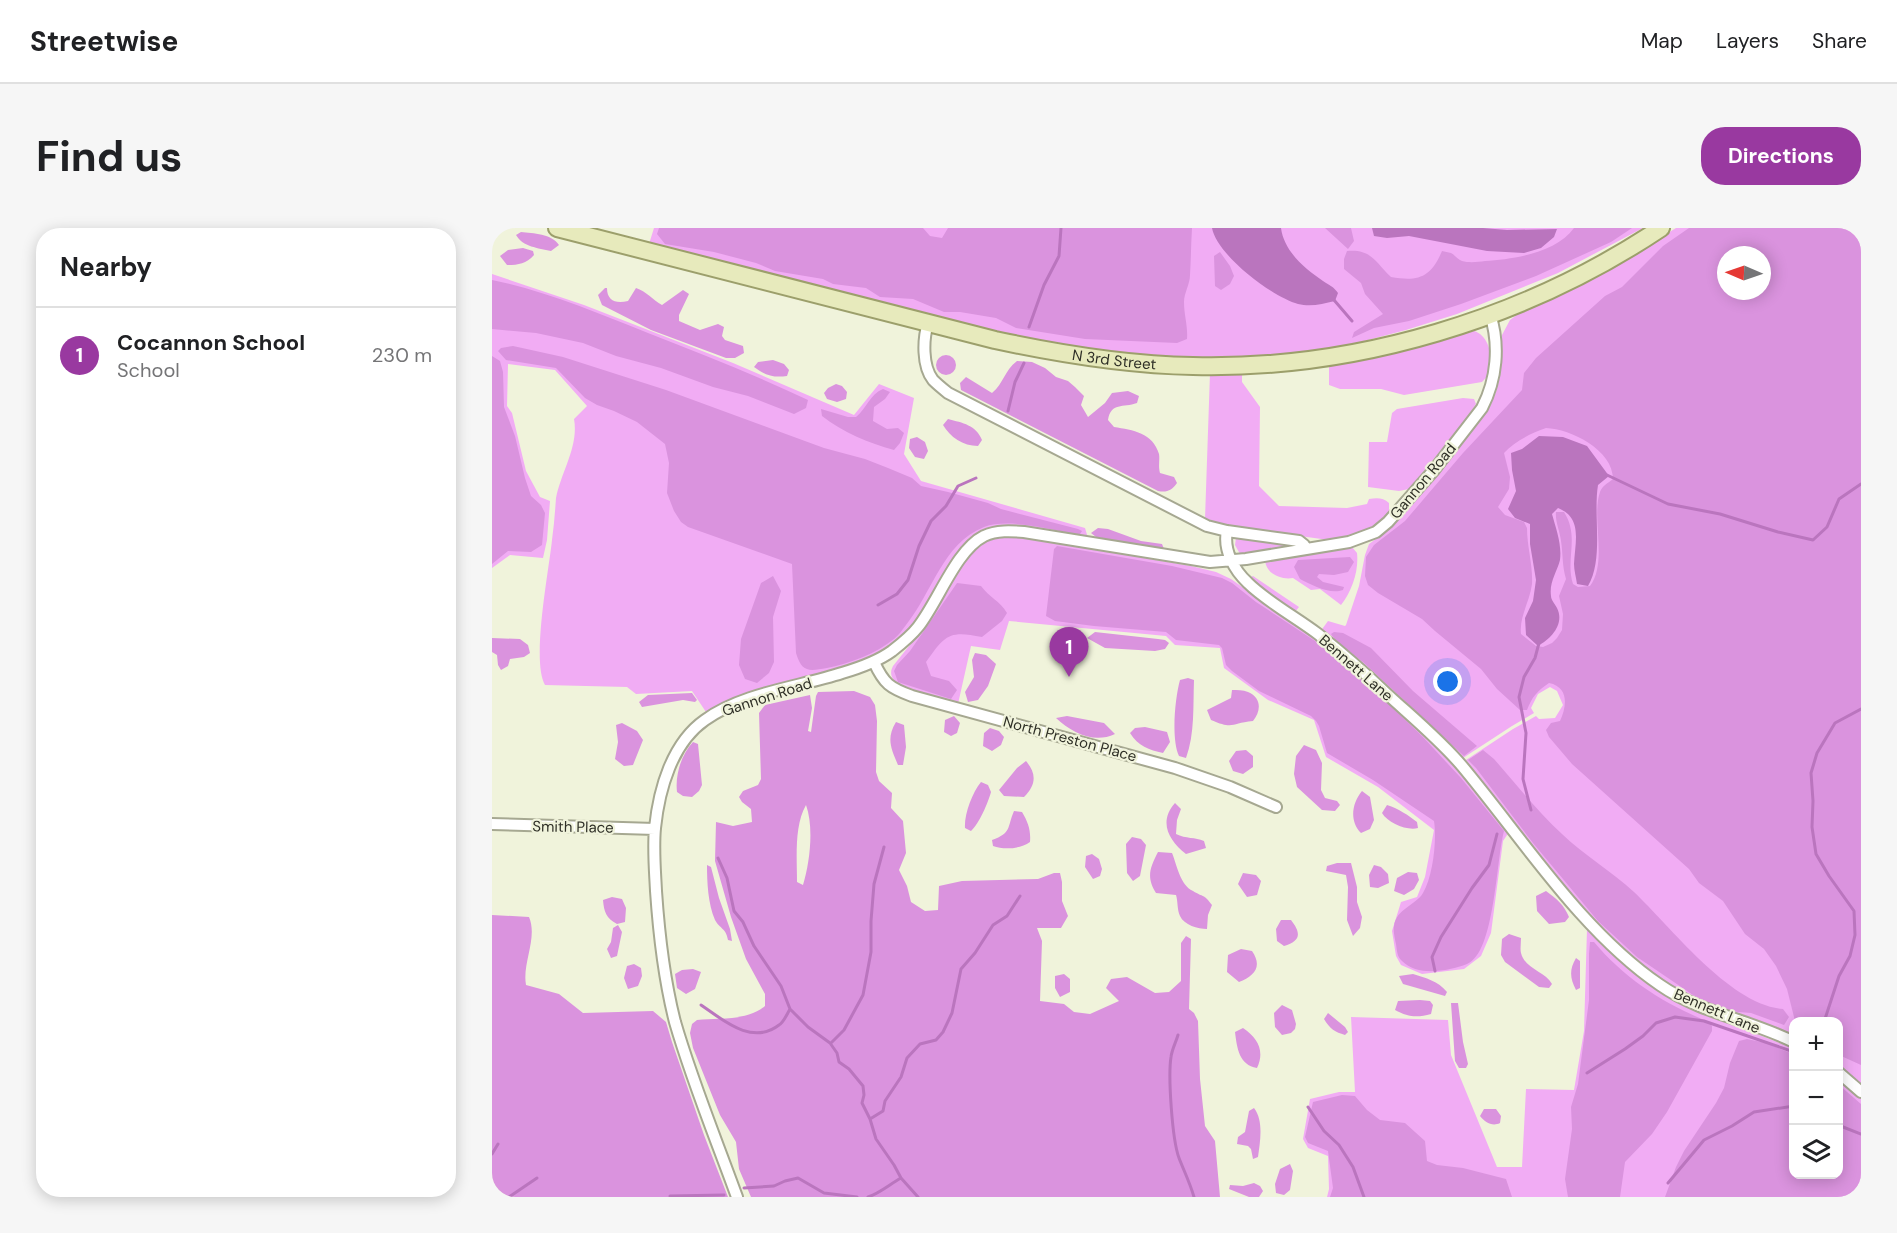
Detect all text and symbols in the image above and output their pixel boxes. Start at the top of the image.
text: Streetwise [30,23,178,60]
text: Map [1641,27,1683,55]
text: Layers [1716,27,1779,55]
text: Share [1812,27,1867,55]
button: Directions [1701,127,1861,185]
text: Find us [36,129,182,184]
north arrow [1717,246,1771,300]
text: Nearby [60,250,152,284]
text: Cocannon School [117,328,305,357]
text: 1 [76,342,83,368]
text: 230 m [372,342,432,368]
street label: N 3rd Street [1071,345,1157,374]
text: School [117,357,180,383]
street label: Gannon Road [1385,439,1461,523]
pin: 1 [1050,628,1088,677]
street label: Bennett Lane [1315,630,1397,706]
your location [1433,667,1462,696]
street label: Gannon Road [720,673,814,721]
street label: North Preston Place [1001,712,1139,766]
street label: Smith Place [532,816,614,838]
street label: Bennett Lane [1671,984,1763,1038]
map controls [1789,1017,1843,1179]
button: + [1789,1017,1843,1071]
button: − [1789,1071,1843,1125]
button: layers [1789,1125,1843,1179]

